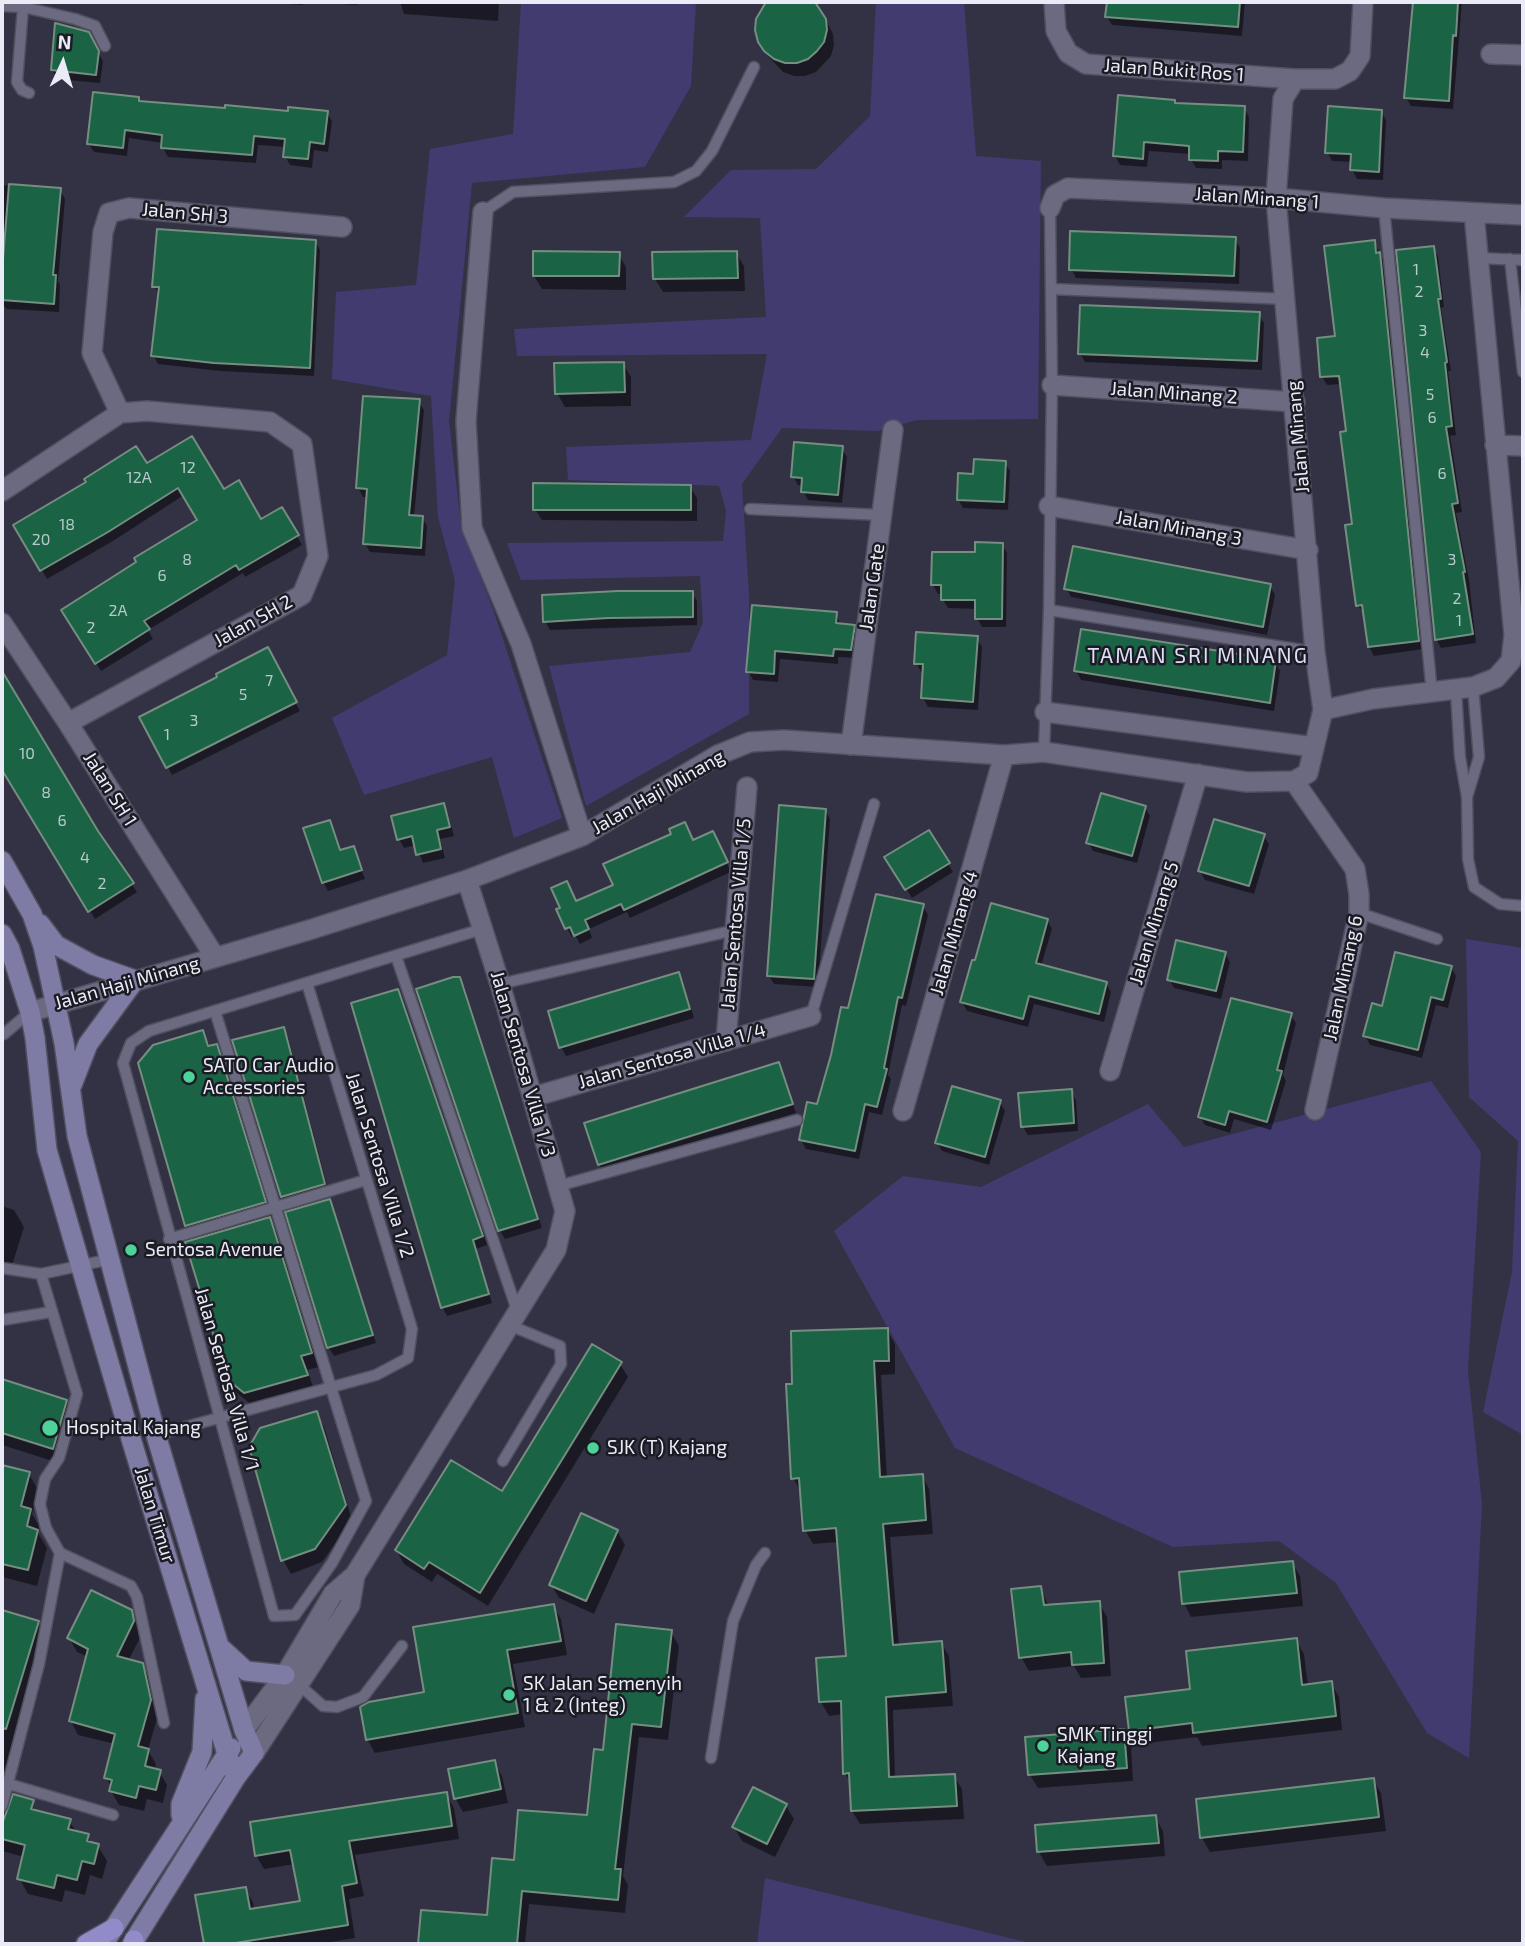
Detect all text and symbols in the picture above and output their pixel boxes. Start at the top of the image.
north arrow [28,28,98,98]
text: N [57,30,72,54]
street label: Jalan Bukit Ros 1 [1103,54,1245,86]
street label: Jalan Minang 1 [1194,182,1320,214]
street label: Jalan SH 3 [141,198,229,228]
house number: 1 [1413,260,1419,280]
house number: 2 [1415,282,1423,302]
house number: 3 [1419,321,1427,341]
house number: 4 [1420,343,1430,363]
street label: Jalan Minang 2 [1110,377,1238,409]
street label: Jalan Minang [1282,380,1314,494]
house number: 5 [1426,385,1434,405]
house number: 6 [1427,408,1437,428]
house number: 12 [180,458,196,478]
house number: 6 [1437,464,1447,484]
house number: 12A [126,468,152,488]
street label: Jalan Minang 3 [1114,506,1244,550]
house number: 18 [59,515,75,535]
house number: 20 [32,530,50,550]
street label: Jalan Gate [855,542,889,632]
house number: 8 [182,550,192,570]
house number: 3 [1448,550,1456,570]
house number: 6 [157,566,167,586]
house number: 2 [1453,589,1461,609]
street label: Jalan SH 2 [210,590,296,652]
house number: 2A [109,601,127,621]
house number: 1 [1456,611,1462,631]
house number: 2 [87,618,95,638]
district label: TAMAN SRI MINANG [1089,643,1307,669]
house number: 7 [265,671,273,691]
house number: 5 [239,685,247,705]
house number: 3 [190,711,198,731]
house number: 1 [164,725,170,745]
house number: 10 [19,744,35,764]
street label: Jalan Haji Minang [588,745,728,839]
street label: Jalan SH 1 [78,748,142,830]
house number: 8 [41,783,51,803]
house number: 6 [57,811,67,831]
street label: Jalan Sentosa Villa 1/5 [716,817,756,1011]
house number: 4 [80,848,90,868]
street label: Jalan Minang 5 [1125,859,1183,987]
street label: Jalan Minang 4 [925,868,983,998]
house number: 2 [98,874,106,894]
street label: Jalan Minang 6 [1319,913,1367,1043]
street label: Jalan Haji Minang [52,951,202,1015]
street label: Jalan Sentosa Villa 1/3 [485,968,561,1160]
street label: Jalan Sentosa Villa 1/4 [576,1018,768,1094]
place label: SATO Car Audio Accessories [203,1055,334,1099]
marker: SATO Car Audio Accessories [181,1069,197,1085]
street label: Jalan Sentosa Villa 1/2 [341,1069,419,1261]
place label: Sentosa Avenue [145,1239,283,1261]
marker: Sentosa Avenue [123,1242,139,1258]
street label: Jalan Sentosa Villa 1/1 [190,1285,264,1473]
place label: Hospital Kajang [66,1417,201,1439]
marker: Hospital Kajang [40,1418,60,1438]
place label: SJK (T) Kajang [607,1437,727,1459]
marker: SJK (T) Kajang [585,1440,601,1456]
street label: Jalan Timur [130,1464,180,1566]
place label: SK Jalan Semenyih 1 & 2 (Integ) [523,1673,682,1717]
marker: SK Jalan Semenyih 1 & 2 (Integ) [501,1687,517,1703]
place label: SMK Tinggi Kajang [1057,1724,1152,1768]
marker: SMK Tinggi Kajang [1035,1738,1051,1754]

